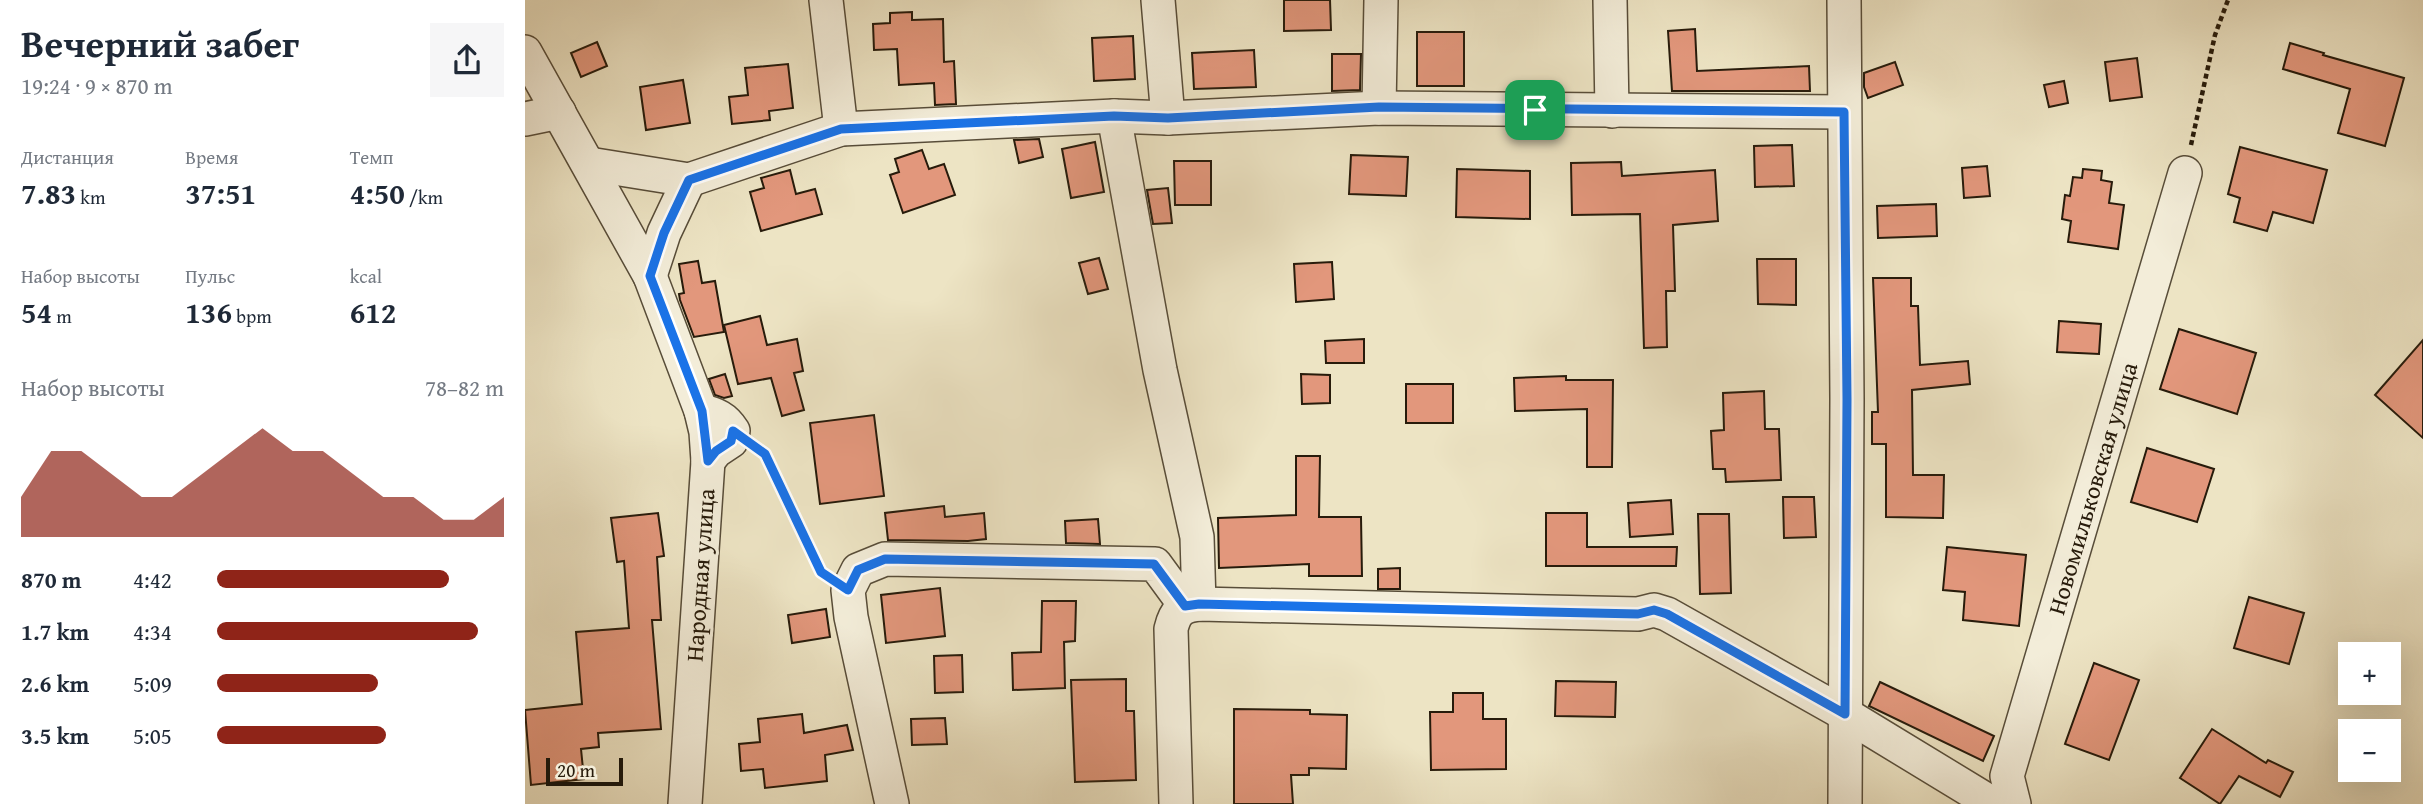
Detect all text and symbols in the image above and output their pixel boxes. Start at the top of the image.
text: Вечерний забег [21,15,299,71]
button: share [430,23,504,97]
text: 19:24 · 9 × 870 m [21,69,173,102]
pin [1505,80,1565,140]
icon: arrive [1516,91,1554,129]
text: Дистанция [21,143,114,171]
text: Время [185,143,238,171]
text: Темп [350,143,394,171]
text: 7.83 [21,171,76,215]
text: 37:51 [185,171,256,215]
text: 4:50 [350,171,405,215]
text: km [76,183,105,211]
text: /km [405,183,443,211]
text: Набор высоты [21,262,140,290]
text: Пульс [185,262,235,290]
text: kcal [350,262,382,290]
text: 54 [21,290,52,334]
text: 136 [185,290,232,334]
text: 612 [350,290,396,334]
text: m [52,302,72,330]
text: bpm [232,302,272,330]
street label: Новомильковская улица [2038,357,2146,619]
text: Набор высоты [21,371,165,404]
text: 78–82 m [425,371,504,404]
street label: Народная улица [677,487,724,663]
text: 870 m [21,563,82,596]
text: 4:42 [133,563,172,596]
text: 1.7 km [21,615,89,648]
text: 4:34 [133,615,172,648]
map controls [2338,642,2401,782]
button: + [2338,642,2401,705]
text: 2.6 km [21,667,89,700]
text: 5:09 [133,667,172,700]
text: 3.5 km [21,719,89,752]
text: 5:05 [133,719,172,752]
button: − [2338,719,2401,782]
scale bar [546,755,623,787]
text: 20 m [557,756,595,784]

